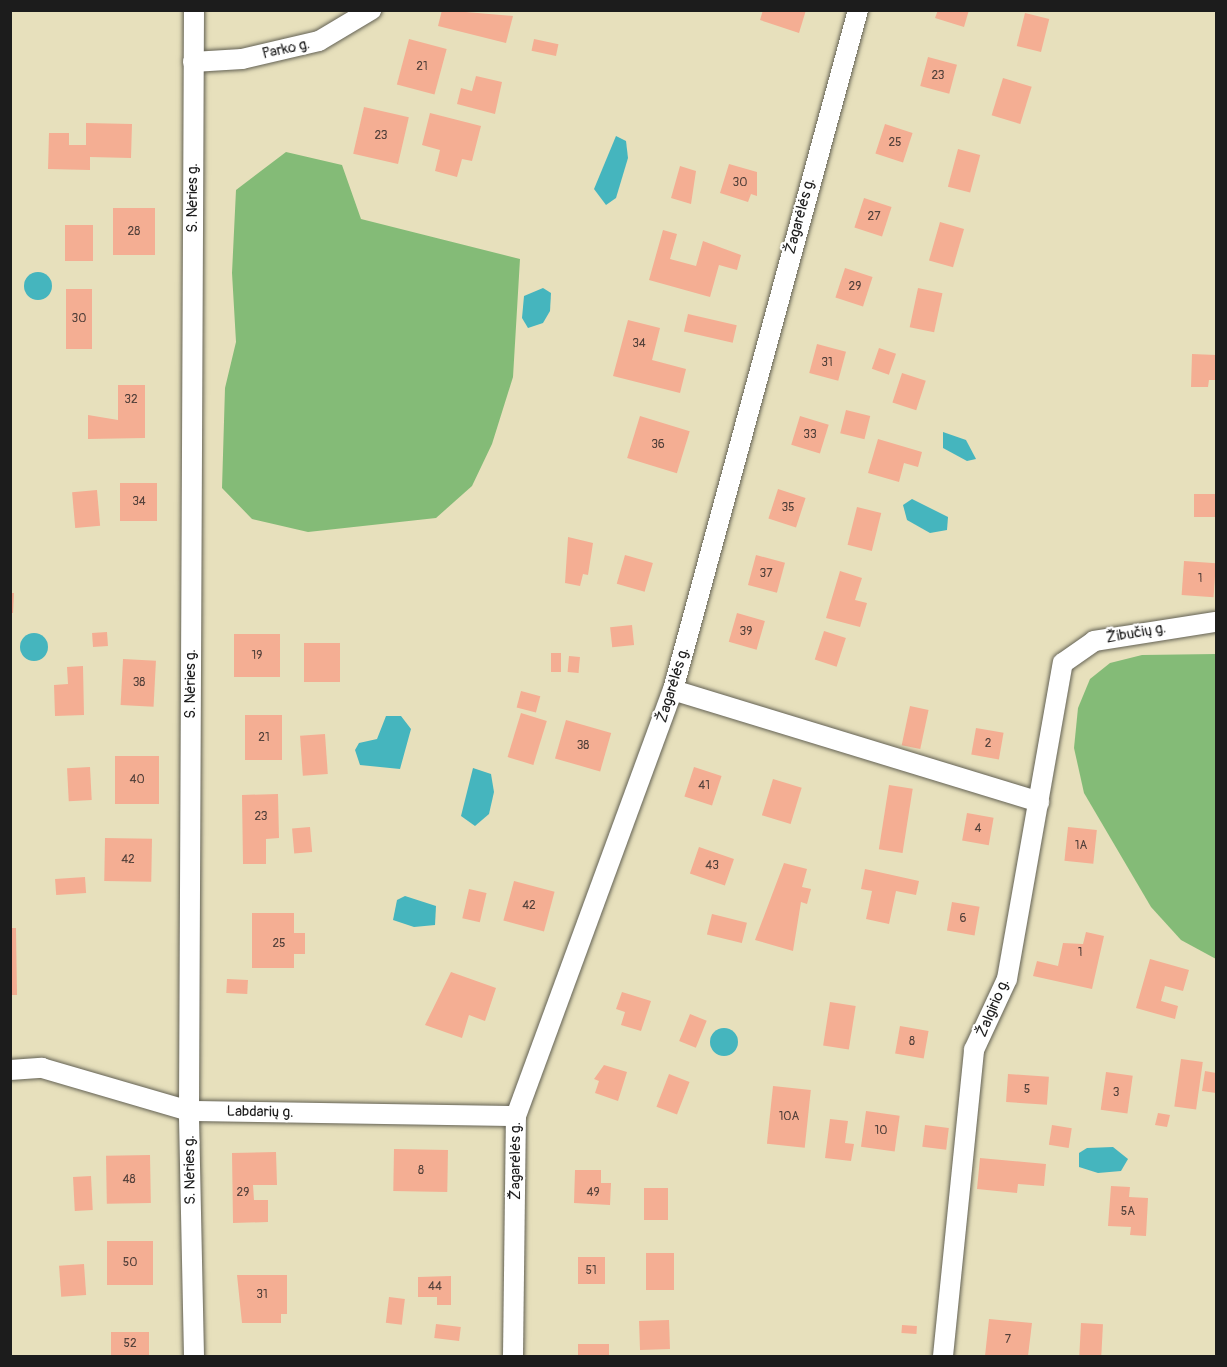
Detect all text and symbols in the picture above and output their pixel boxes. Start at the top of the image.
street label: Parko g. [260,35,312,63]
house number: 21 [416,60,428,74]
house number: 23 [931,69,945,83]
house number: 23 [374,129,388,143]
house number: 25 [888,136,902,150]
street label: S. Nėries g. [184,163,202,233]
house number: 30 [733,176,747,190]
street label: Žagarėlės g. [781,176,819,256]
house number: 27 [867,210,881,224]
house number: 28 [128,225,140,239]
house number: 29 [849,280,861,294]
house number: 30 [72,312,86,326]
house number: 34 [632,337,646,351]
house number: 31 [821,356,833,370]
house number: 32 [124,393,138,407]
house number: 33 [803,428,817,442]
house number: 36 [651,438,665,452]
house number: 34 [132,495,146,509]
house number: 35 [781,501,795,515]
house number: 37 [759,567,773,581]
house number: 1 [1198,572,1202,586]
street label: Žibučių g. [1105,619,1167,647]
house number: 39 [740,625,752,639]
street label: Žagarėlės g. [653,645,693,725]
street label: S. Nėries g. [182,649,200,719]
house number: 19 [252,649,262,663]
house number: 38 [133,676,145,690]
house number: 21 [258,731,270,745]
house number: 2 [985,737,991,751]
house number: 38 [577,739,589,753]
house number: 40 [129,773,145,787]
house number: 41 [698,779,710,793]
house number: 23 [254,810,268,824]
house number: 4 [975,822,981,836]
house number: 1A [1075,839,1087,853]
house number: 42 [121,853,135,867]
house number: 43 [705,859,719,873]
house number: 42 [522,899,536,913]
house number: 6 [960,912,966,926]
house number: 25 [272,937,286,951]
house number: 1 [1078,946,1082,960]
street label: Žalgirio g. [973,976,1013,1040]
house number: 8 [909,1035,915,1049]
house number: 5 [1024,1083,1030,1097]
house number: 3 [1113,1086,1119,1100]
street label: Labdarių g. [226,1102,294,1122]
house number: 10A [779,1110,799,1124]
street label: Žagarėlės g. [507,1122,525,1200]
house number: 10 [875,1124,887,1138]
street label: S. Nėries g. [180,1135,200,1205]
house number: 8 [418,1164,424,1178]
house number: 48 [122,1173,136,1187]
house number: 29 [237,1186,249,1200]
house number: 49 [586,1186,600,1200]
house number: 5A [1121,1205,1135,1219]
house number: 50 [123,1256,137,1270]
house number: 51 [585,1264,597,1278]
house number: 44 [428,1280,442,1294]
house number: 31 [256,1288,268,1302]
house number: 7 [1005,1333,1011,1347]
house number: 52 [123,1337,137,1351]

